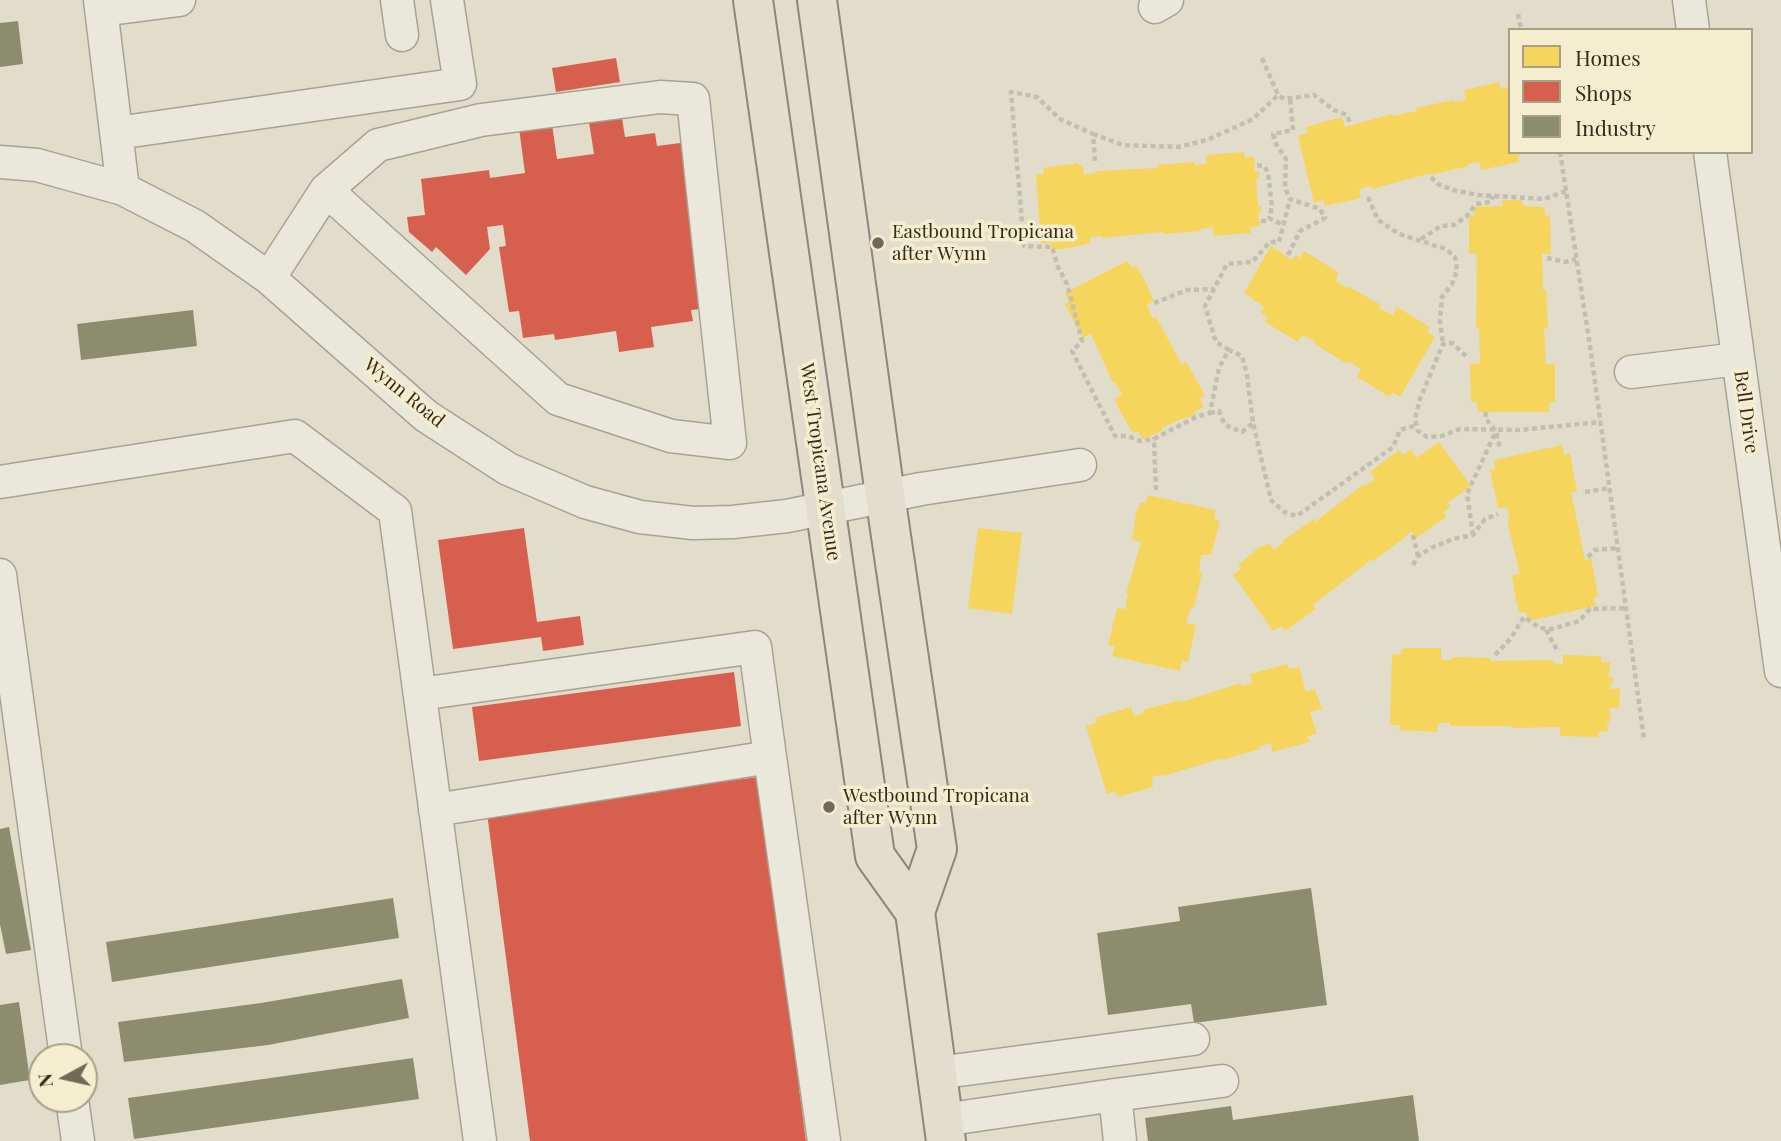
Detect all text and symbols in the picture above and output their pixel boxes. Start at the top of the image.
legend [1508,28,1753,154]
text: Homes [1575,43,1641,71]
text: Shops [1575,78,1632,106]
text: Industry [1575,113,1656,141]
place label: Eastbound Tropicana after Wynn [892,221,1074,265]
marker: Eastbound Tropicana after Wynn [870,235,886,251]
street label: Wynn Road [359,354,449,432]
street label: West Tropicana Avenue [795,362,845,562]
street label: Bell Drive [1729,369,1763,455]
place label: Westbound Tropicana after Wynn [843,785,1029,829]
marker: Westbound Tropicana after Wynn [821,799,837,815]
north arrow [28,1043,98,1113]
text: N [30,1072,58,1089]

